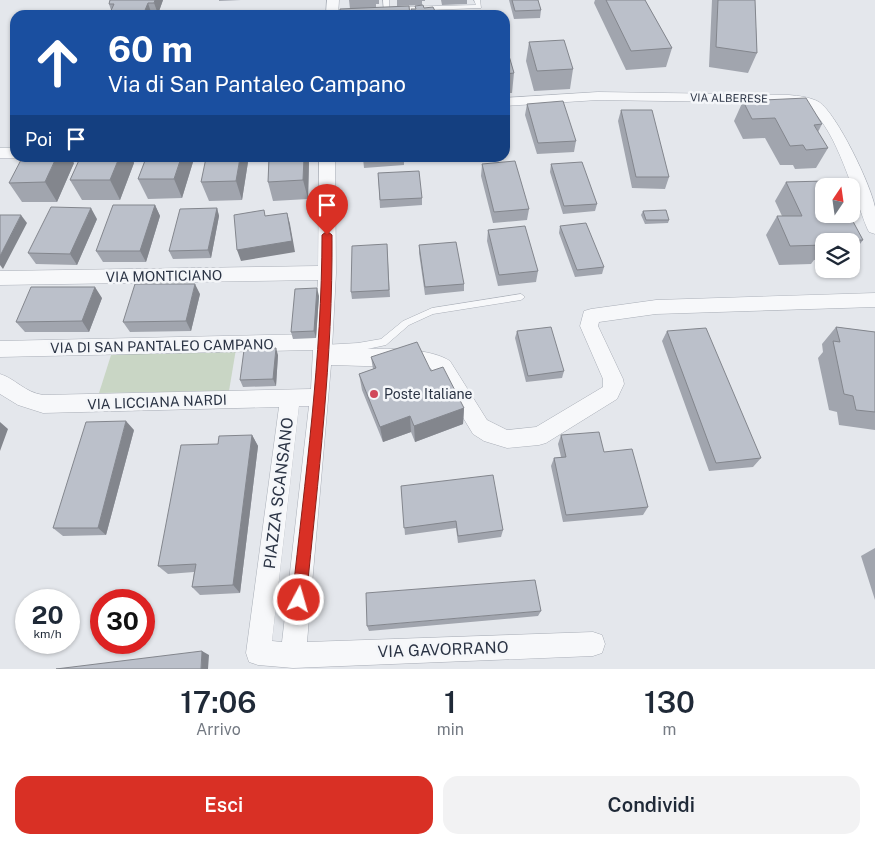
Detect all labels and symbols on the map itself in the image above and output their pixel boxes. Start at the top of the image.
street label: VIA ALBERESE [690,91,768,105]
north arrow [815,178,860,222]
pin [306,184,348,235]
street label: VIA MONTICIANO [106,267,222,285]
street label: VIA DI SAN PANTALEO CAMPANO [50,336,274,356]
place label: Poste Italiane [384,386,473,402]
marker: Poste Italiane [368,388,380,400]
street label: VIA LICCIANA NARDI [87,392,227,412]
street label: PIAZZA SCANSANO [260,416,297,570]
position arrow [272,573,324,625]
speed limit sign: 30 [90,589,155,654]
street label: VIA GAVORRANO [377,638,509,661]

